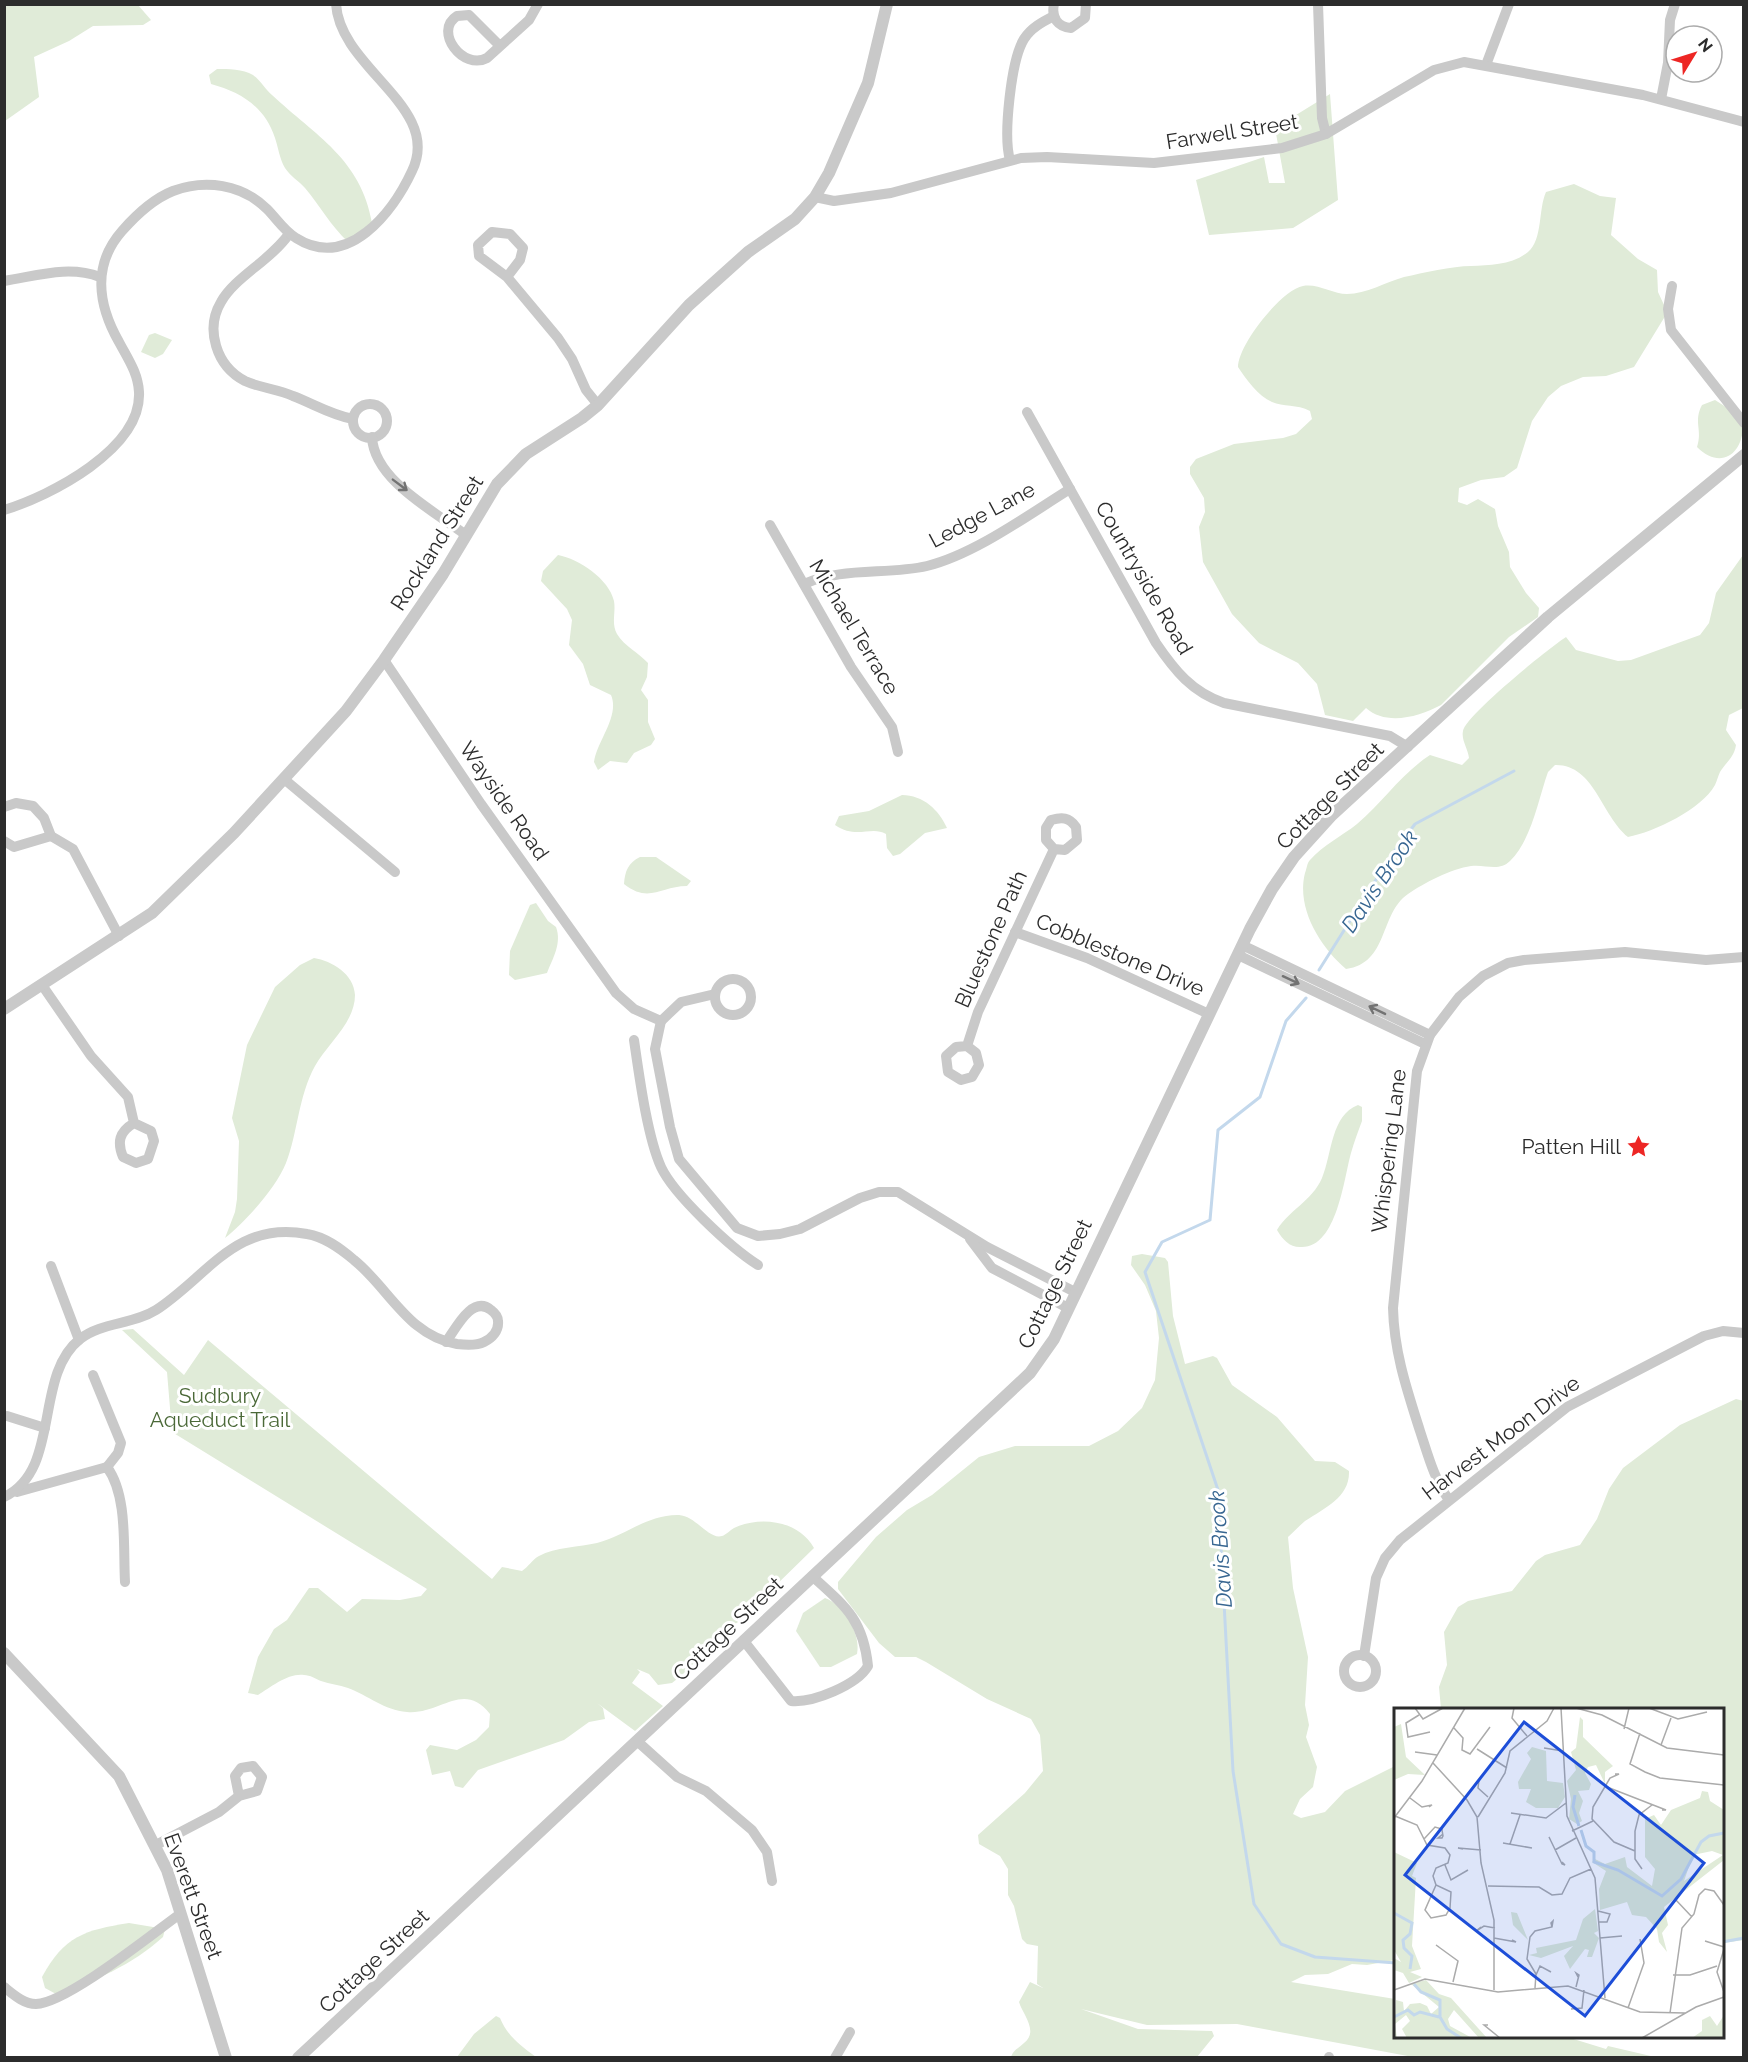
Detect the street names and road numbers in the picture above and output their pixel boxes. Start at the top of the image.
street label: Farwell Street [1164,109,1300,154]
street label: Rockland Street [385,471,488,615]
street label: Ledge Lane [925,476,1039,553]
street label: Countryside Road [1090,497,1198,659]
street label: Michael Terrace [804,555,905,699]
street label: Wayside Road [454,737,554,865]
street label: Cottage Street [1271,737,1388,854]
street label: Bluestone Path [949,866,1032,1011]
street label: Cobblestone Drive [1032,908,1208,1001]
street label: Whispering Lane [1366,1068,1411,1234]
street label: Cottage Street [1012,1215,1097,1353]
street label: Harvest Moon Drive [1417,1370,1584,1505]
street label: Cottage Street [668,1571,788,1686]
street label: Everett Street [159,1829,228,1962]
street label: Cottage Street [314,1903,434,2018]

